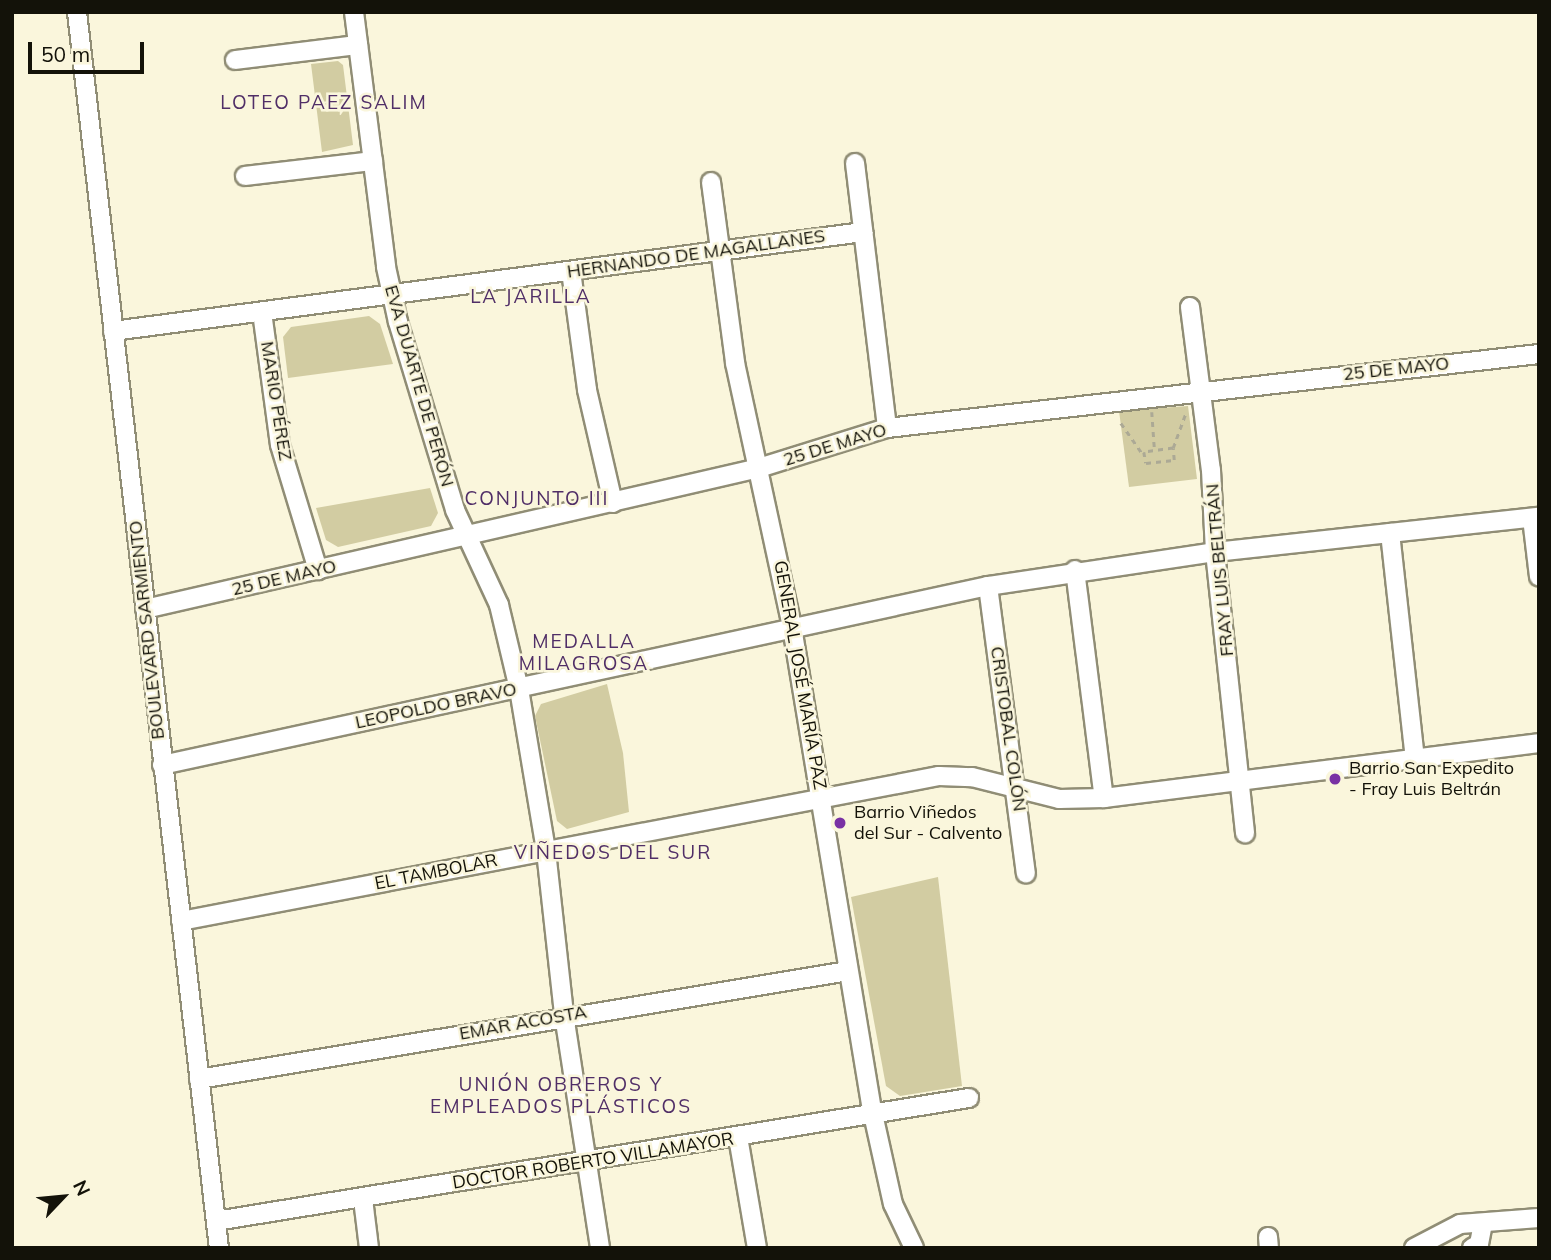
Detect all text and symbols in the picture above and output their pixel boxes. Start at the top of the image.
scale bar [32,28,147,72]
text: 50 m [41,41,90,67]
district label: LOTEO PAEZ SALIM [222,92,426,114]
street label: HERNANDO DE MAGALLANES [566,225,826,283]
street label: EVA DUARTE DE PERÓN [380,283,458,489]
district label: LA JARILLA [472,286,590,308]
street label: MARIO PÉREZ [256,340,296,462]
street label: 25 DE MAYO [1342,353,1450,385]
street label: 25 DE MAYO [781,419,889,471]
street label: FRAY LUIS BELTRÁN [1202,483,1238,657]
district label: CONJUNTO III [466,488,608,510]
street label: BOULEVARD SARMIENTO [125,520,169,740]
street label: 25 DE MAYO [230,555,338,601]
street label: GENERAL JOSÉ MARÍA PAZ [769,559,831,791]
district label: MEDALLA MILAGROSA [520,631,648,675]
street label: CRISTOBAL COLÓN [986,645,1030,813]
street label: LEOPOLDO BRAVO [353,678,519,734]
place label: Barrio San Expedito - Fray Luis Beltrán [1349,758,1514,800]
marker: Barrio San Expedito - Fray Luis Beltrán [1327,771,1343,787]
place label: Barrio Viñedos del Sur - Calvento [854,802,1002,844]
marker: Barrio Viñedos del Sur - Calvento [832,815,848,831]
district label: VIÑEDOS DEL SUR [516,842,710,864]
street label: EL TAMBOLAR [373,850,499,894]
street label: EMAR ACOSTA [458,1001,588,1045]
district label: UNIÓN OBREROS Y EMPLEADOS PLÁSTICOS [432,1074,690,1118]
street label: DOCTOR ROBERTO VILLAMAYOR [451,1128,735,1194]
north arrow [28,1162,98,1232]
text: N [68,1176,96,1200]

